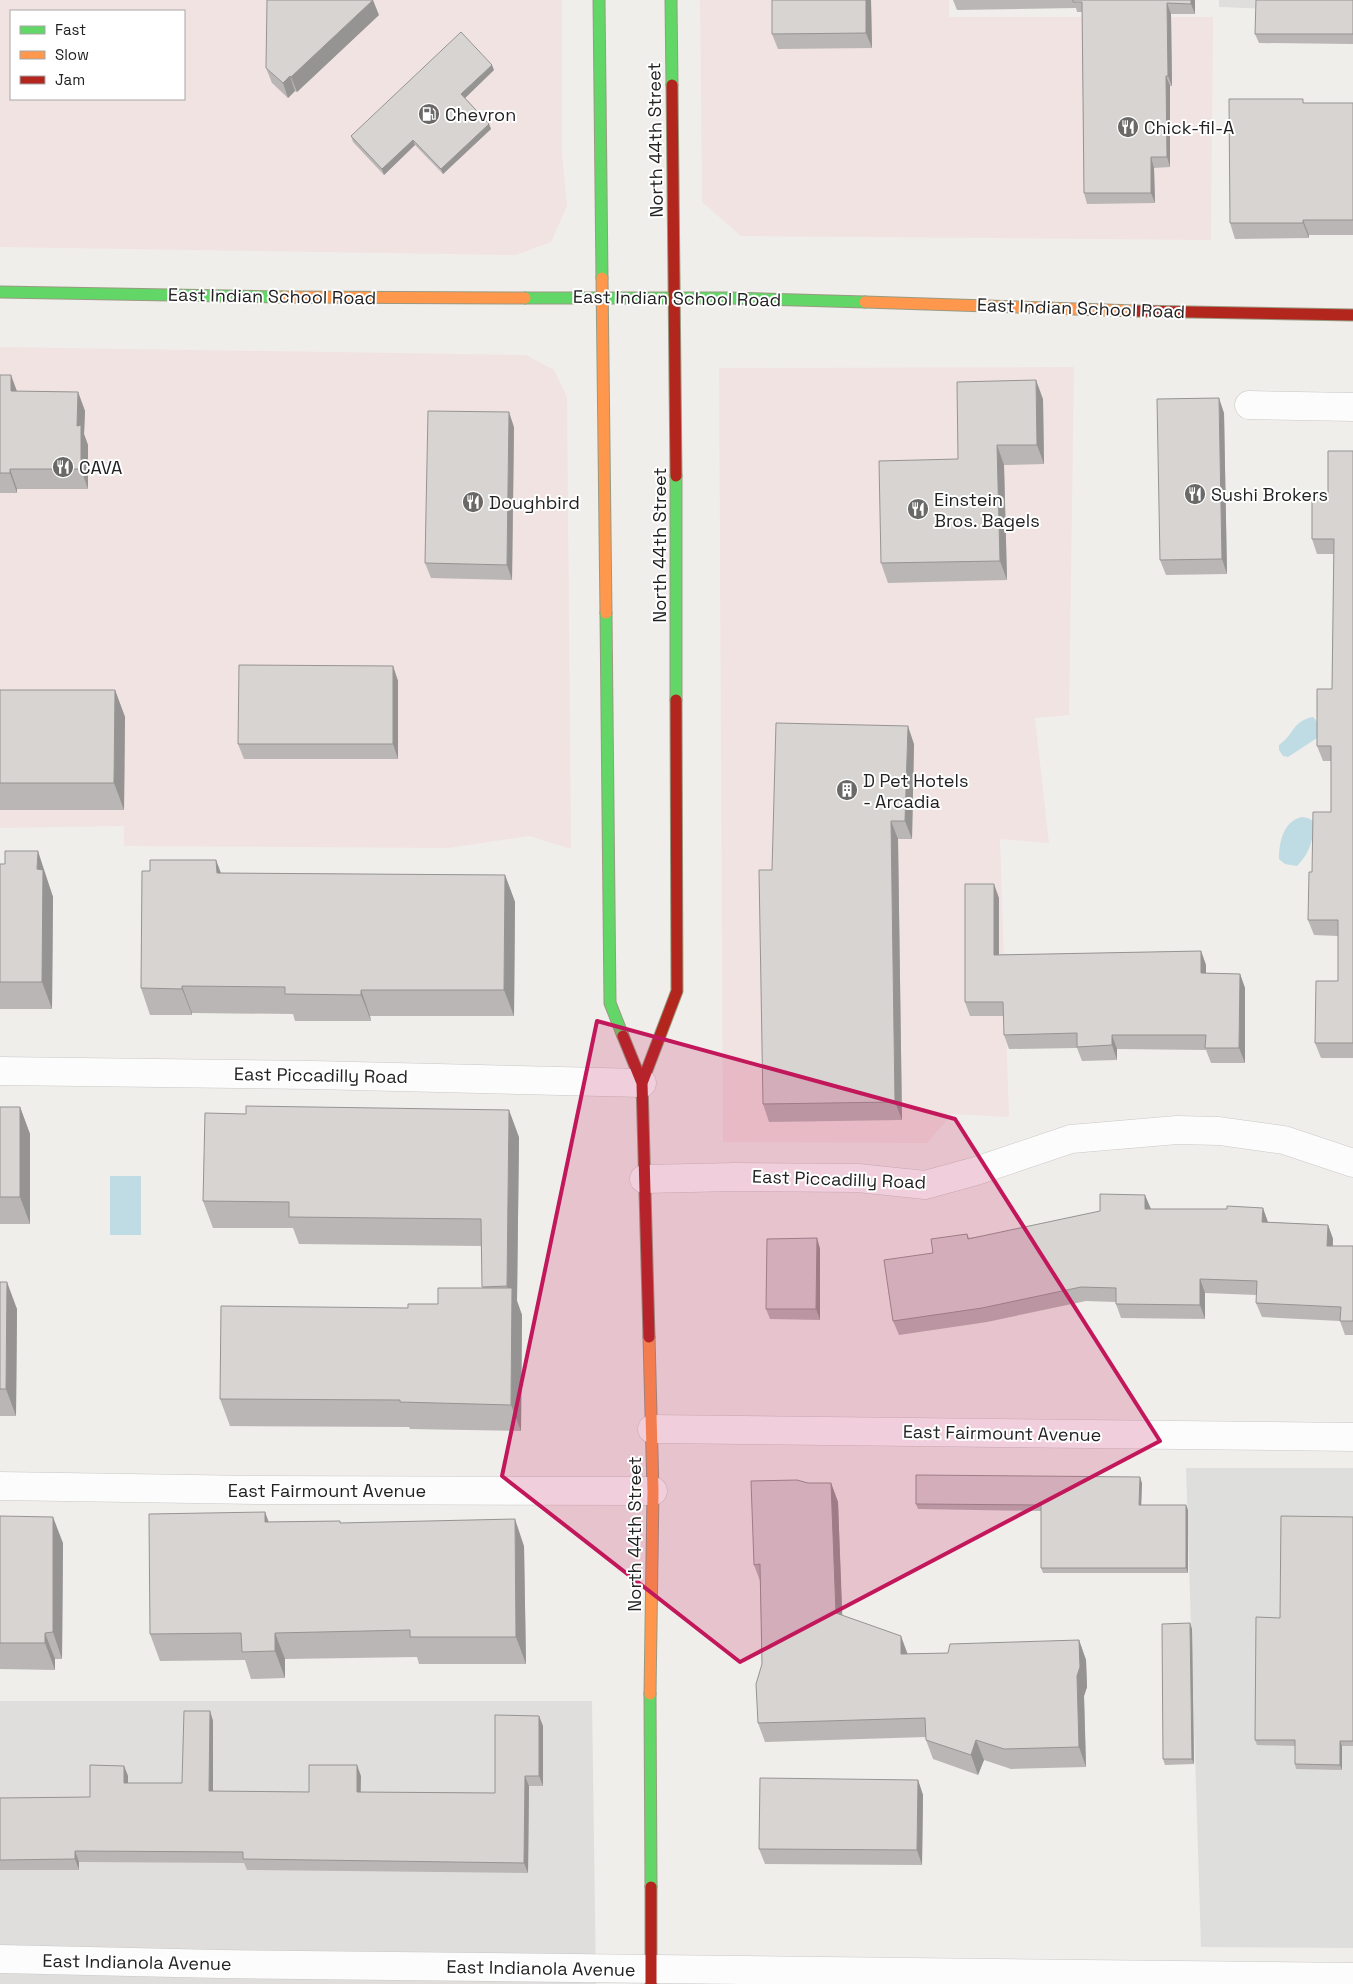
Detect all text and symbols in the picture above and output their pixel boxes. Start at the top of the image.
legend [10,10,185,100]
text: Fast [55,20,86,39]
text: Slow [55,45,89,64]
street label: North 44th Street [642,62,668,218]
text: Jam [55,70,85,89]
fuel station icon: Chevron [417,102,441,126]
place label: Chevron [445,103,516,126]
restaurant icon: Chick-fil-A [1116,115,1140,139]
place label: Chick-fil-A [1144,116,1234,139]
street label: East Indian School Road [168,283,376,309]
street label: East Indian School Road [573,285,781,311]
street label: East Indian School Road [976,293,1186,323]
restaurant icon: CAVA [51,455,75,479]
place label: CAVA [79,456,122,479]
street label: North 44th Street [648,467,671,623]
restaurant icon: Sushi Brokers [1183,482,1207,506]
place label: Sushi Brokers [1211,483,1328,506]
place label: Einstein Bros. Bagels [934,488,1040,532]
restaurant icon: Doughbird [461,490,485,514]
place label: Doughbird [489,491,580,514]
restaurant icon: Einstein Bros. Bagels [906,497,930,521]
place label: D Pet Hotels - Arcadia [863,769,968,813]
building icon: D Pet Hotels - Arcadia [835,778,859,802]
street label: East Piccadilly Road [234,1062,408,1088]
street label: East Piccadilly Road [752,1164,926,1194]
street label: East Fairmount Avenue [903,1420,1101,1446]
street label: North 44th Street [623,1456,646,1612]
street label: East Fairmount Avenue [228,1479,426,1502]
street label: East Indianola Avenue [42,1949,232,1975]
street label: East Indianola Avenue [446,1955,636,1981]

